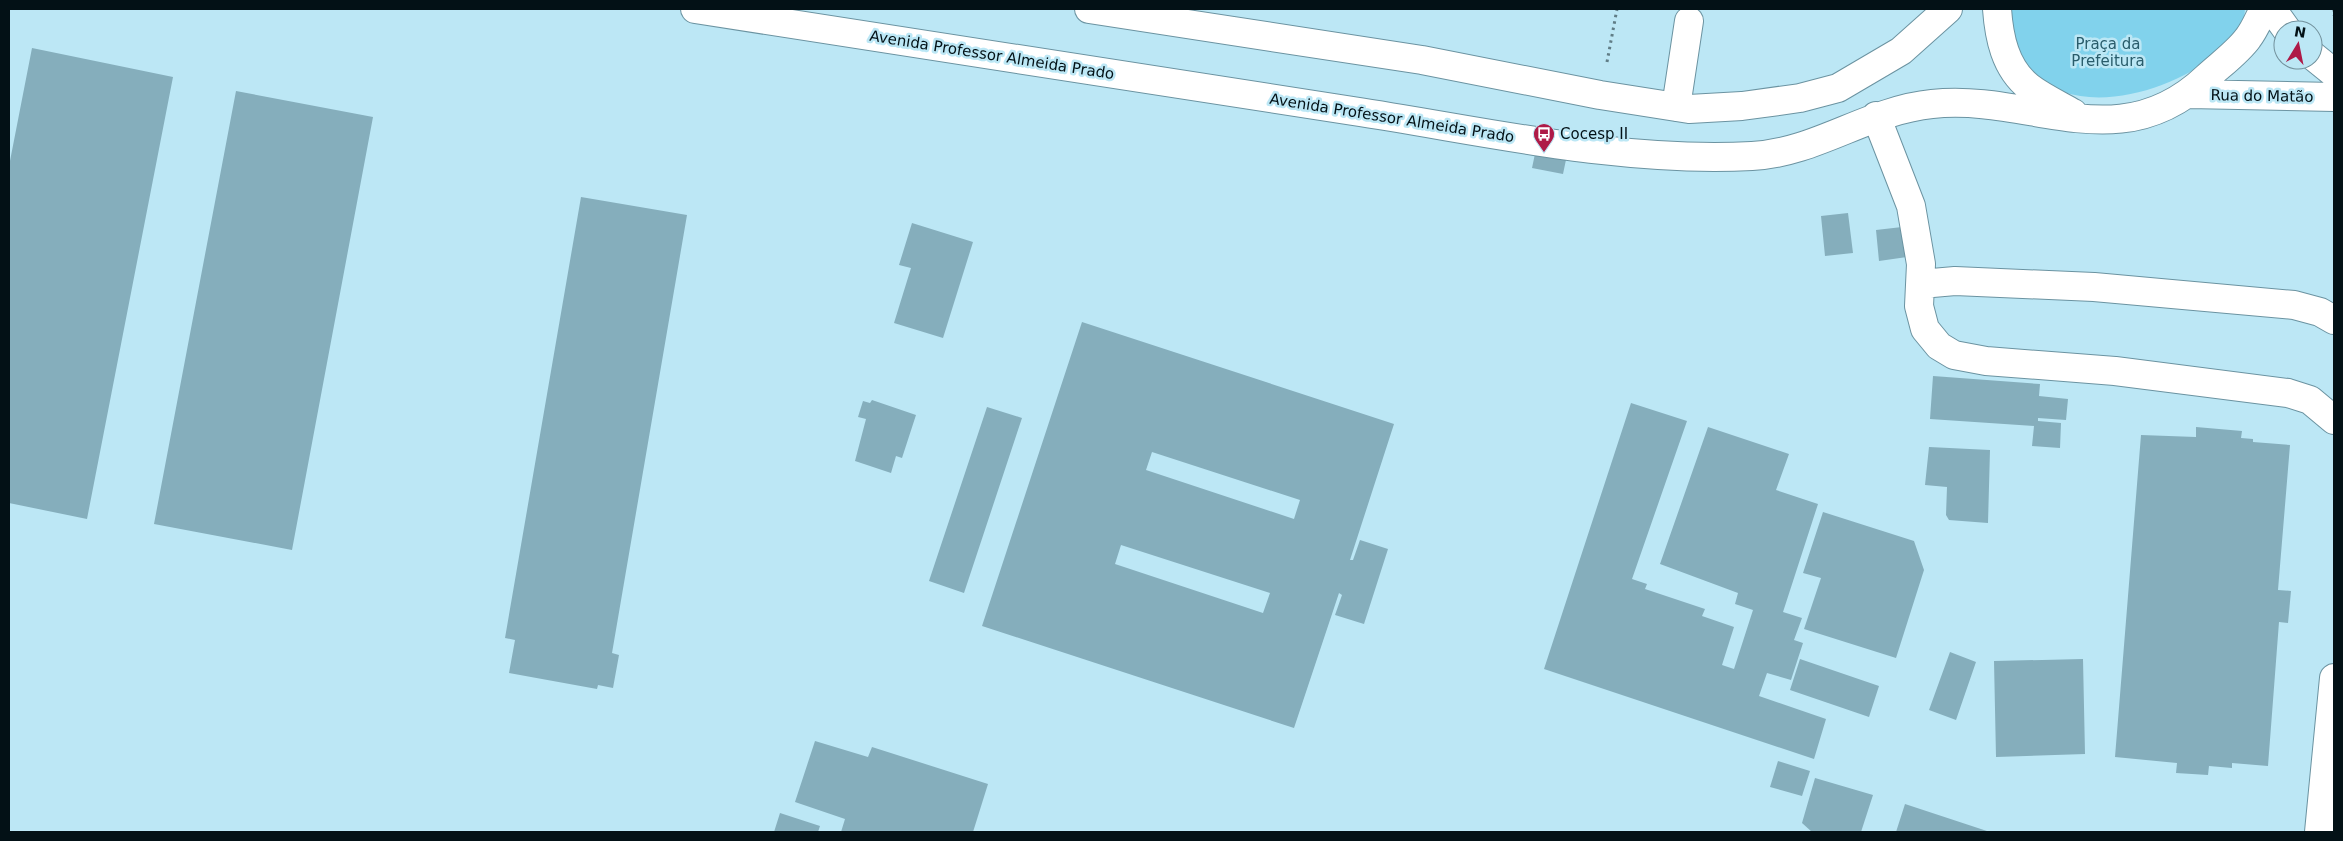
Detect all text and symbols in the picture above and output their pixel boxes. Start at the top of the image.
north arrow [2273,20,2323,70]
text: N [2293,23,2307,41]
street label: Avenida Professor Almeida Prado [868,27,1116,83]
park label: Praça da Prefeitura [2071,35,2145,70]
street label: Rua do Matão [2210,86,2314,106]
street label: Avenida Professor Almeida Prado [1268,90,1516,146]
bus stop icon: Cocesp II [1532,122,1556,153]
place label: Cocesp II [1560,125,1628,143]

